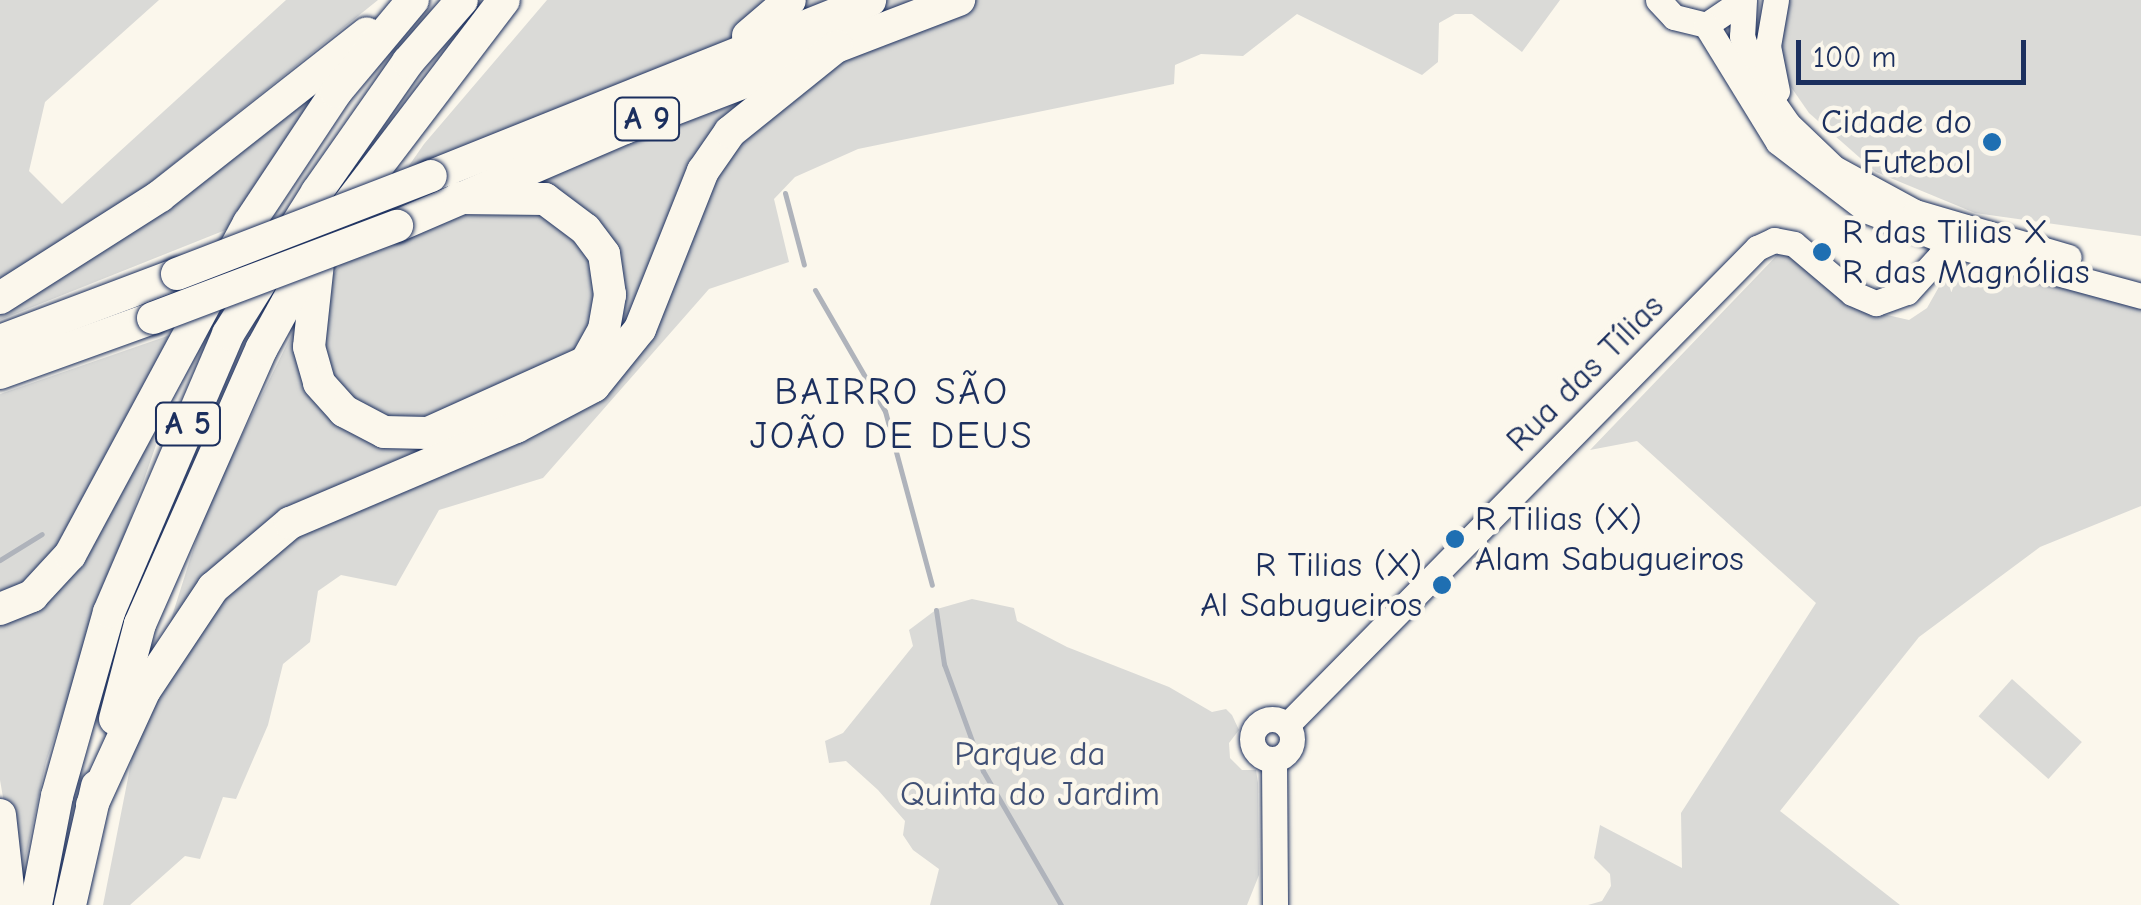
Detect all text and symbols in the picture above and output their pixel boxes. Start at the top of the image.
scale bar [1801,20,2031,82]
text: 100 m [1813,40,1896,75]
road number: A 9 [612,92,682,146]
place label: Cidade do Futebol [1821,101,1972,183]
marker: Cidade do Futebol [1981,131,2003,153]
place label: R das Tilias X R das Magnólias [1842,211,2089,293]
marker: R das Tilias X R das Magnólias [1811,241,1833,263]
street label: Rua das Tílias [1497,285,1673,461]
district label: BAIRRO SÃO JOÃO DE DEUS [750,370,1034,459]
road number: A 5 [153,397,223,451]
place label: R Tilias (X) Alam Sabugueiros [1475,498,1744,580]
marker: R Tilias (X) Alam Sabugueiros [1444,528,1466,550]
place label: R Tilias (X) Al Sabugueiros [1200,544,1422,626]
marker: R Tilias (X) Al Sabugueiros [1431,574,1453,596]
park label: Parque da Quinta do Jardim [900,733,1160,815]

